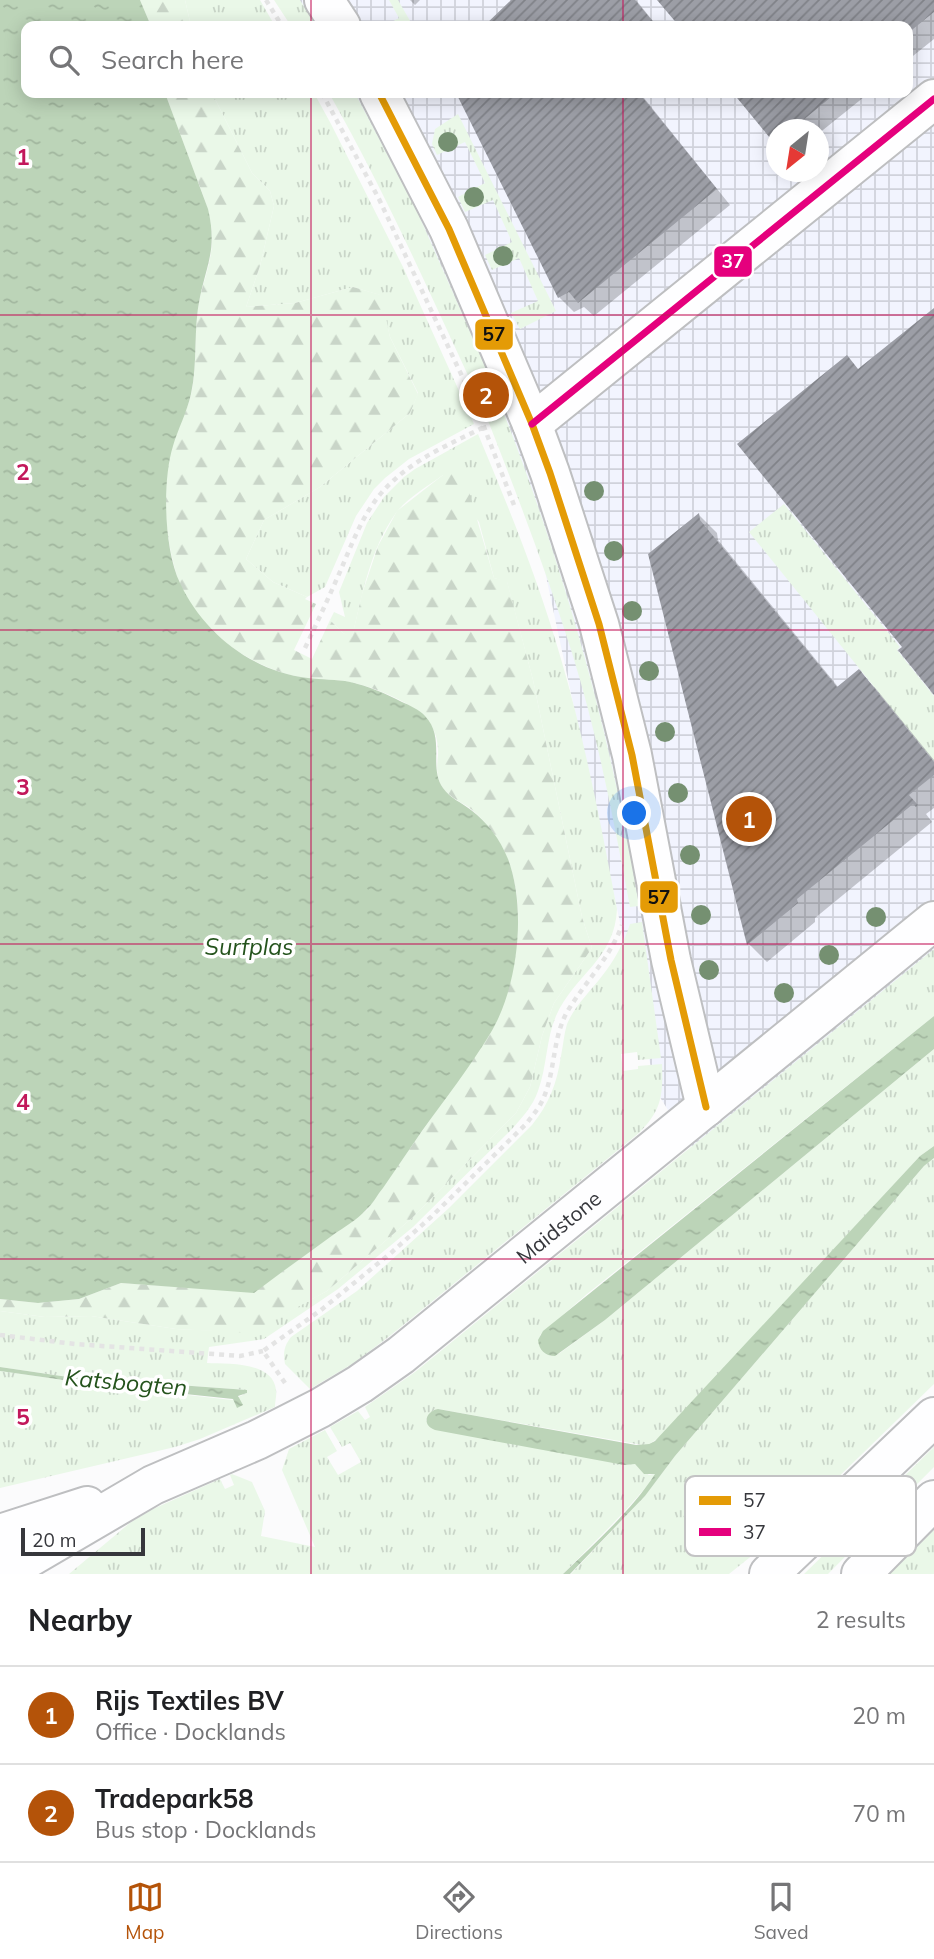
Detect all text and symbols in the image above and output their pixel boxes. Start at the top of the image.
search box [21,21,913,98]
icon: search [45,41,83,79]
text: Search here [101,43,244,76]
north arrow [766,119,829,182]
text: 1 [16,142,30,171]
line badge: 37 [713,245,753,278]
text: 37 [722,249,744,273]
line badge: 57 [474,318,514,351]
text: 57 [483,322,505,346]
pin: 2 [463,369,509,421]
text: 2 [16,457,30,486]
text: 3 [16,772,30,801]
pin: 1 [726,793,772,845]
your location [617,796,651,830]
line badge: 57 [639,880,679,914]
text: 57 [648,885,670,909]
water label: Surfplas [205,932,293,961]
text: 4 [16,1087,30,1116]
street label: Maidstone [511,1185,606,1269]
water label: Katsbogten [64,1362,188,1402]
text: 5 [16,1402,30,1431]
legend [685,1476,916,1556]
text: 57 [743,1488,766,1512]
text: 37 [743,1520,766,1544]
scale bar [21,1525,145,1557]
text: 20 m [32,1528,76,1552]
text: Nearby [28,1601,132,1639]
text: 2 results [816,1605,906,1634]
text: Rijs Textiles BV [95,1684,284,1717]
text: 1 [44,1701,58,1730]
text: 20 m [852,1701,906,1730]
text: Office · Docklands [95,1717,286,1746]
text: Tradepark58 [95,1782,254,1815]
text: 2 [44,1799,58,1828]
text: 70 m [852,1799,906,1828]
text: Bus stop · Docklands [95,1815,316,1844]
tab: Map [125,1878,164,1944]
tab: Directions [415,1878,503,1944]
tab: Saved [754,1878,809,1944]

